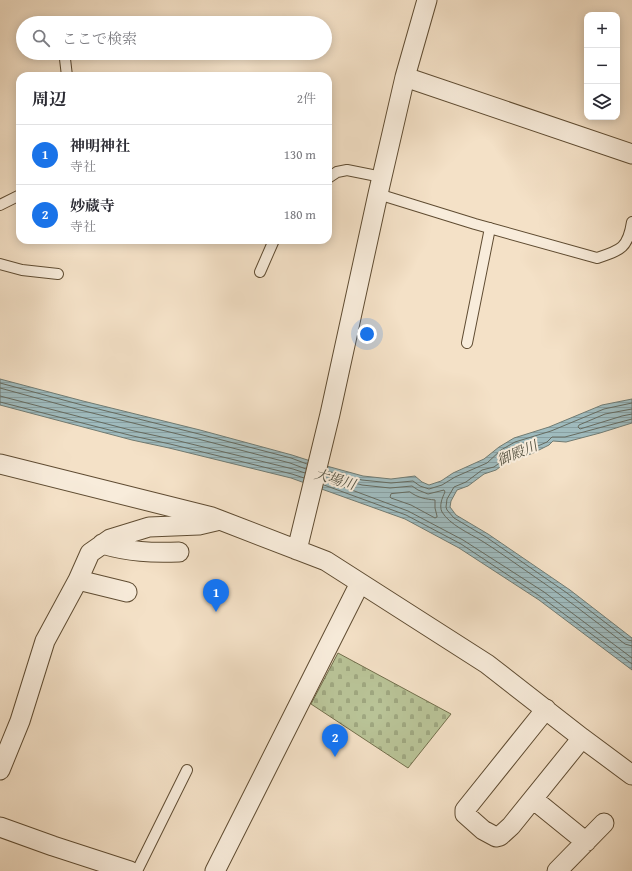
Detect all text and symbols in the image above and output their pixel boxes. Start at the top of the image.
map controls [584,12,620,120]
button: + [584,12,620,48]
search box [16,16,332,60]
icon: search [30,27,52,49]
text: ここで検索 [62,28,137,49]
button: − [584,48,620,84]
button: layers [584,84,620,120]
text: 周辺 [32,86,66,111]
text: 2件 [297,89,316,108]
text: 神明神社 [70,135,130,156]
text: 1 [42,145,48,164]
text: 130 m [284,145,316,164]
text: 寺社 [70,157,96,176]
text: 妙蔵寺 [70,195,115,216]
text: 2 [42,205,48,224]
text: 180 m [284,205,316,224]
text: 寺社 [70,217,96,236]
your location [357,324,377,344]
water label: 御殿川 [494,435,542,470]
water label: 大場川 [312,464,360,495]
pin: 1 [203,579,229,612]
pin: 2 [322,724,348,757]

